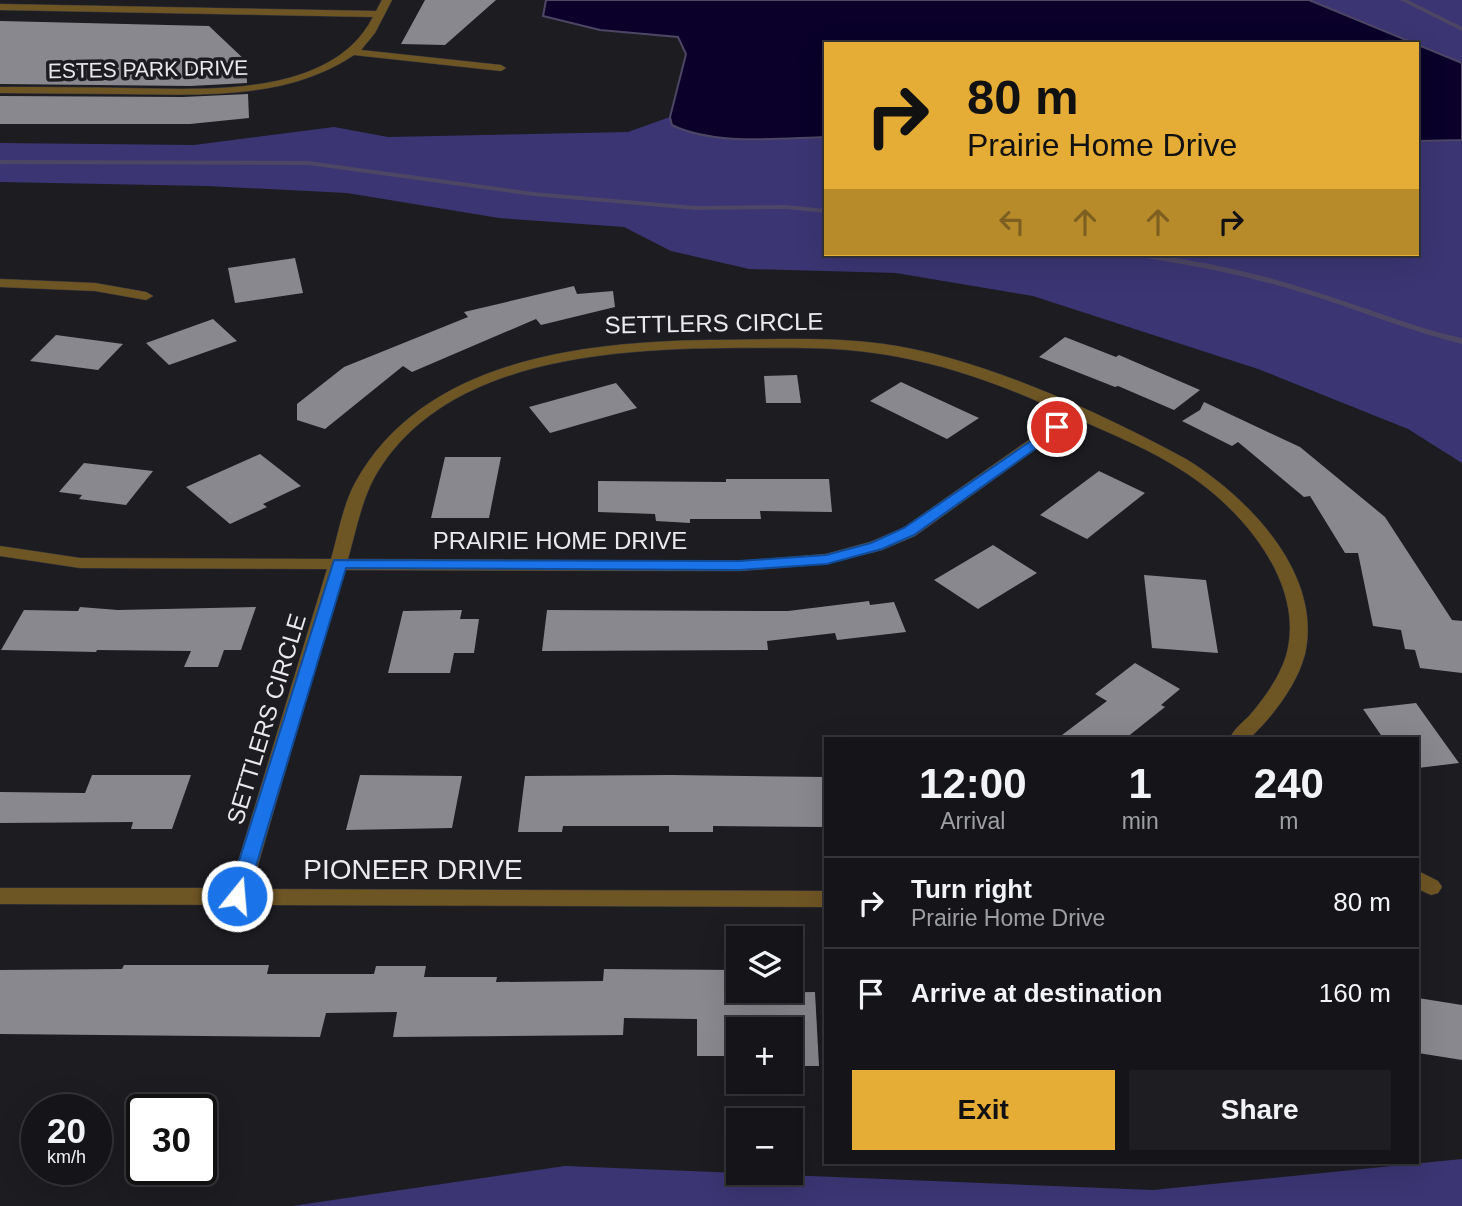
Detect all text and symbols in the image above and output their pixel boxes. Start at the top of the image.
street label: ESTES PARK DRIVE [48,56,248,82]
icon: right [852,70,943,161]
text: 80 m [967,70,1079,124]
text: Prairie Home Drive [967,127,1237,163]
icon: left [993,203,1031,241]
icon: ahead [1066,203,1104,241]
icon: ahead [1139,203,1177,241]
icon: right [1212,203,1250,241]
street label: SETTLERS CIRCLE [604,308,824,338]
pin [1027,397,1087,457]
icon: arrive [1038,408,1076,446]
street label: PRAIRIE HOME DRIVE [433,527,687,554]
street label: SETTLERS CIRCLE [221,610,311,828]
text: 12:00 [919,760,1027,807]
text: 1 [1128,760,1152,807]
text: 240 [1254,760,1324,807]
text: Arrival [940,808,1005,834]
text: min [1122,808,1159,834]
text: m [1279,808,1298,834]
street label: PIONEER DRIVE [303,854,523,885]
position arrow [200,859,274,933]
text: Turn right [911,874,1032,904]
icon: right [852,884,890,922]
text: 80 m [1333,887,1391,917]
text: Prairie Home Drive [911,905,1105,931]
map controls [726,926,803,1185]
button: layers [726,926,803,1003]
icon: arrive [852,975,890,1013]
text: Arrive at destination [911,978,1162,1008]
text: 160 m [1319,978,1391,1008]
button: + [726,1017,803,1094]
button: Exit [852,1070,1115,1150]
button: Share [1129,1070,1391,1150]
speed limit sign: 30 [126,1094,217,1185]
button: − [726,1108,803,1185]
text: 20 [47,1111,86,1150]
text: km/h [47,1147,86,1167]

